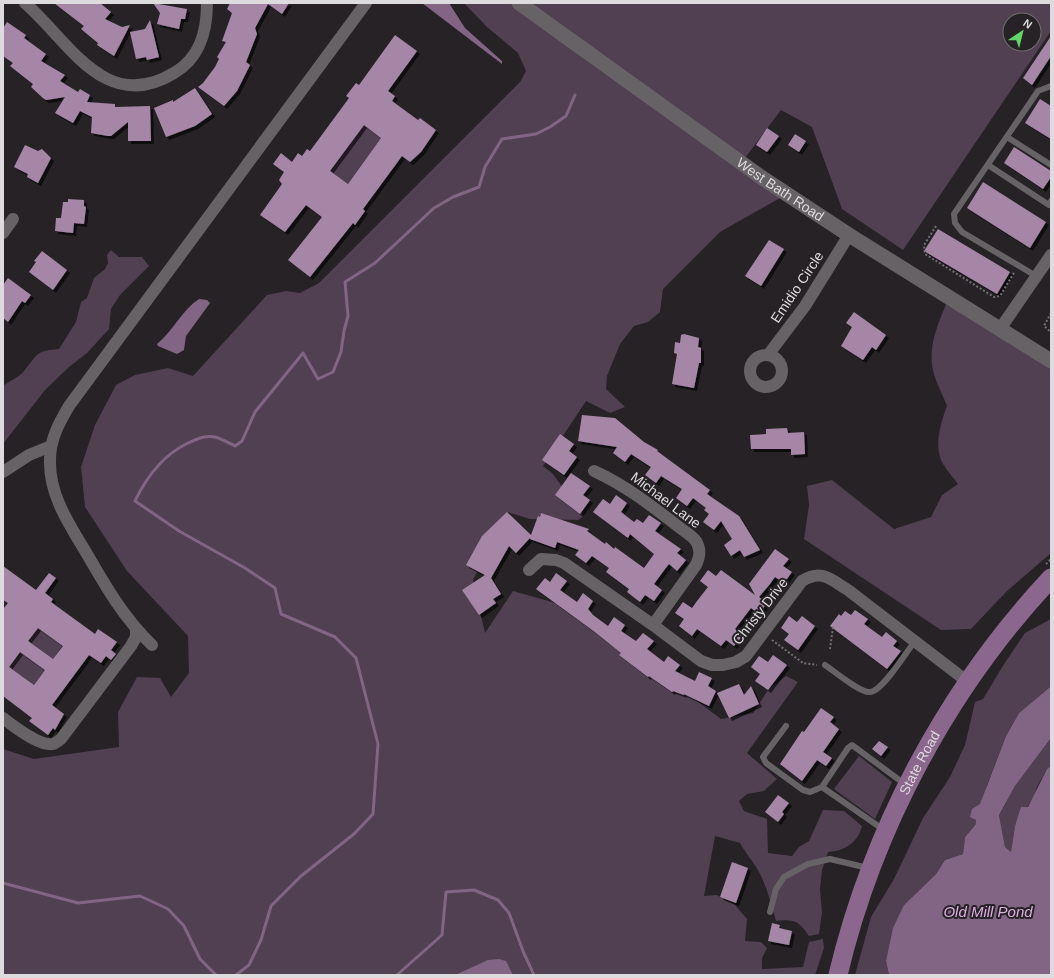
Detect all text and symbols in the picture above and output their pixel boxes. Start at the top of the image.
north arrow [1002,12,1042,52]
text: N [1021,17,1034,31]
street label: West Bath Road [734,154,827,224]
street label: Emidio Circle [767,248,827,326]
street label: Michael Lane [628,469,704,532]
street label: Christy Drive [729,574,791,647]
street label: State Road [896,728,943,797]
water label: Old Mill Pond [943,903,1033,920]

